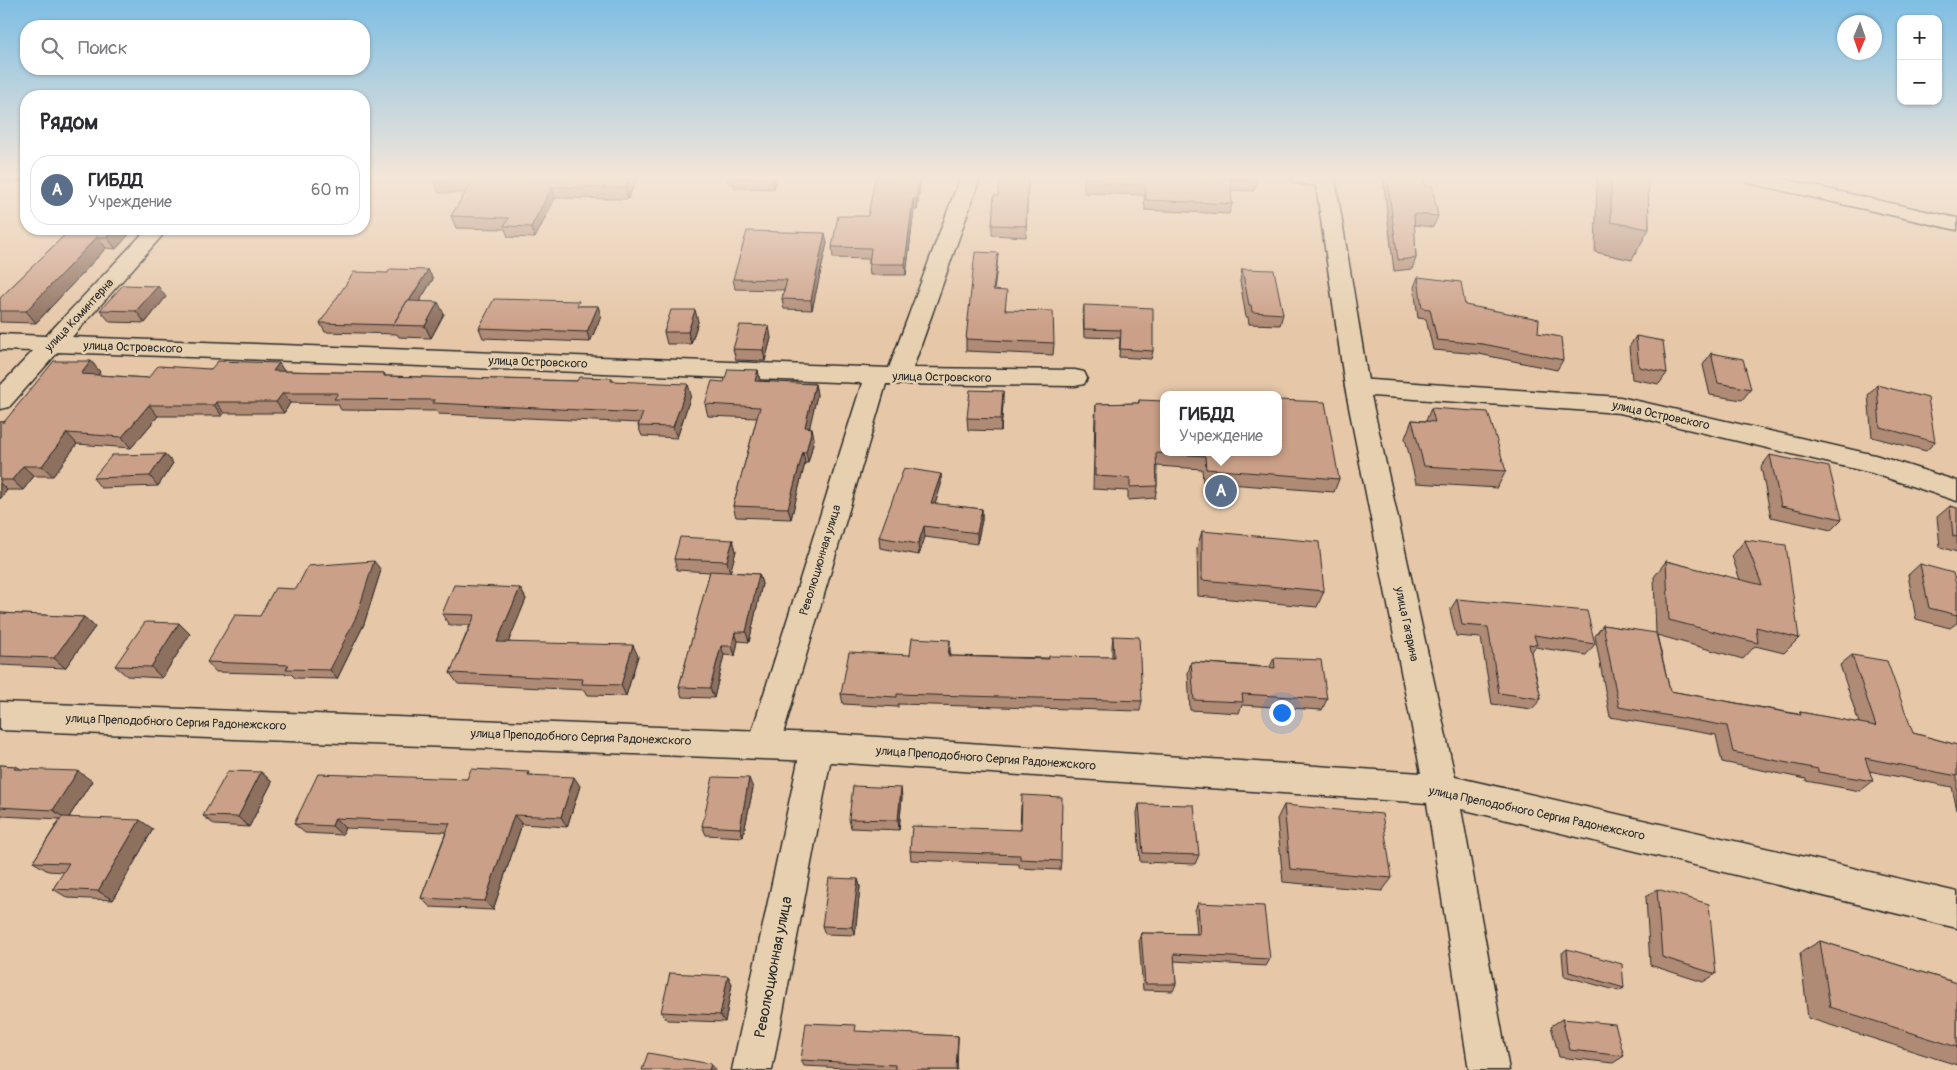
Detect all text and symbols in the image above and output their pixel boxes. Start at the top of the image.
north arrow [1837,15,1882,60]
map controls [1897,15,1942,105]
button: + [1897,15,1942,60]
search box [20,20,370,75]
icon: search [38,34,66,62]
text: Поиск [78,36,128,60]
button: − [1897,60,1942,105]
text: Рядом [40,109,98,136]
text: ГИБДД [88,168,143,192]
text: A [52,180,62,200]
text: 60 m [311,180,349,200]
text: Учреждение [88,192,172,212]
street label: улица Коминтерна [41,275,117,356]
street label: улица Островского [82,338,183,357]
street label: улица Островского [487,353,588,372]
street label: улица Островского [891,369,992,386]
popup [1160,391,1282,456]
street label: улица Островского [1610,398,1712,433]
text: ГИБДД [1179,402,1234,426]
text: Учреждение [1179,426,1263,446]
pin: A [1205,472,1237,510]
street label: Революционная улица [797,503,845,617]
street label: улица Гагарина [1391,584,1422,663]
your location [1269,700,1295,726]
street label: улица Преподобного Сергия Радонежского [64,711,287,734]
street label: улица Преподобного Сергия Радонежского [469,726,692,749]
street label: улица Преподобного Сергия Радонежского [874,743,1097,774]
street label: улица Преподобного Сергия Радонежского [1426,783,1647,844]
street label: Революционная улица [750,895,797,1039]

